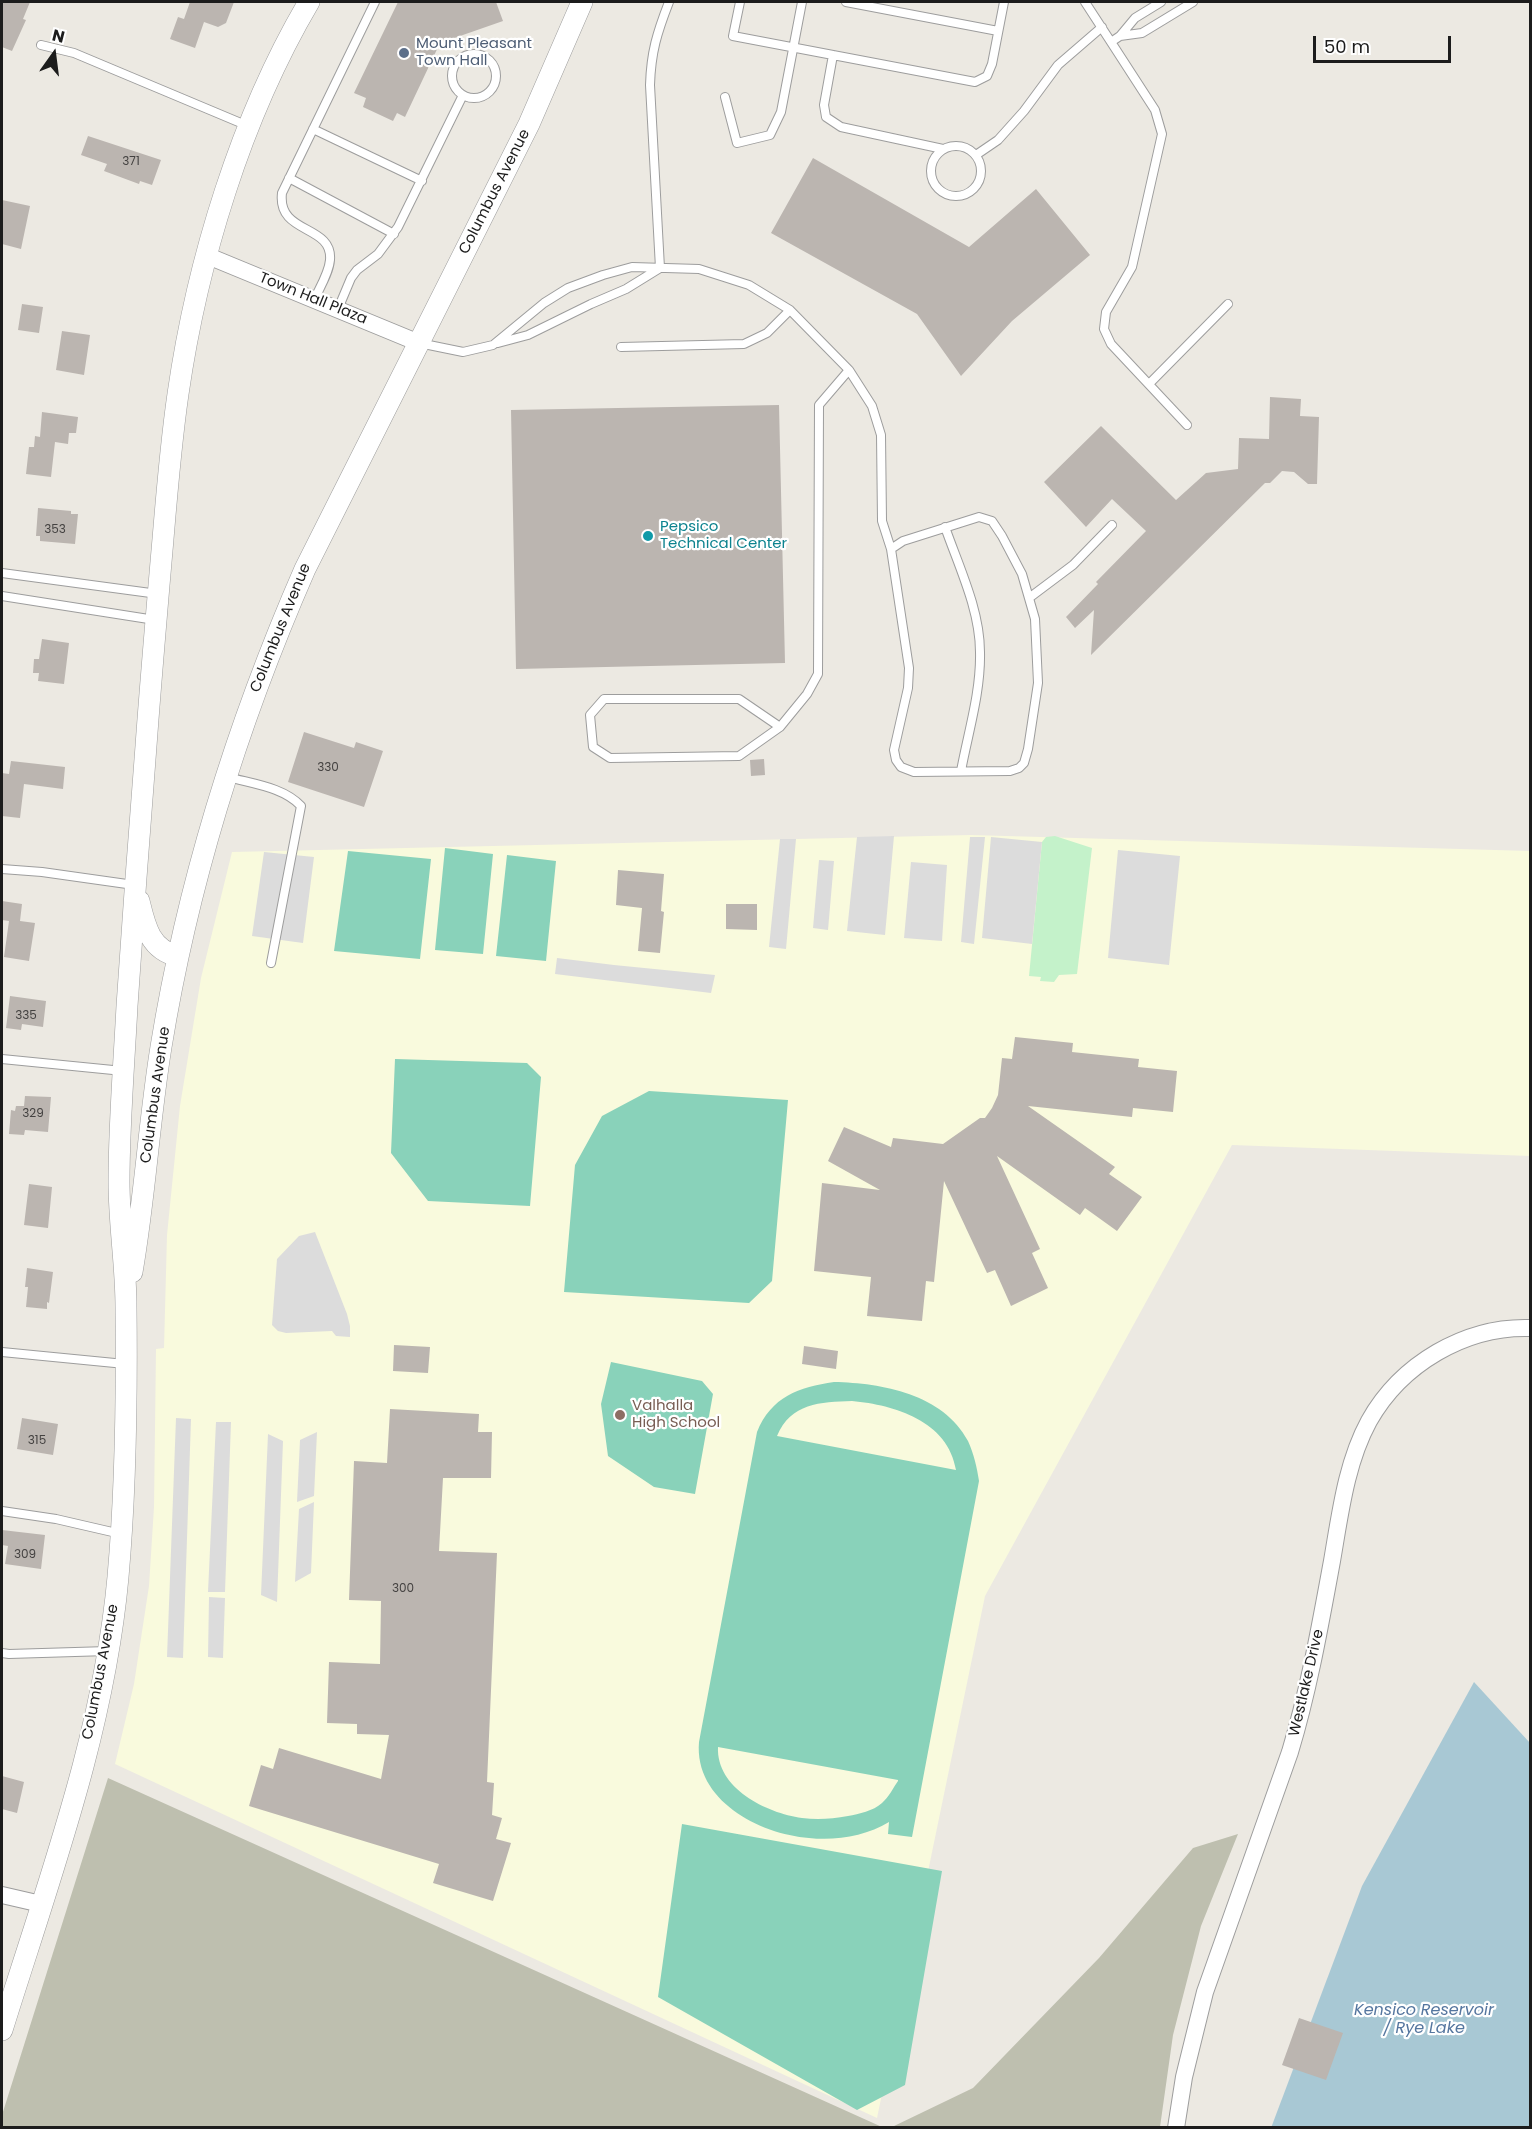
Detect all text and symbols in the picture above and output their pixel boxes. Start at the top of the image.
text: N [50,23,67,49]
north arrow [24,24,84,84]
scale bar [1316,24,1454,62]
text: 50 m [1324,34,1370,59]
place label: Mount Pleasant Town Hall [416,35,532,70]
marker: Mount Pleasant Town Hall [397,46,411,60]
street label: Columbus Avenue [456,127,534,257]
house number: 371 [122,155,140,169]
street label: Town Hall Plaza [256,269,370,329]
place label: Pepsico Technical Center [660,518,787,553]
house number: 353 [44,523,66,537]
marker: Pepsico Technical Center [641,529,655,543]
street label: Columbus Avenue [247,561,315,695]
house number: 330 [317,761,339,775]
house number: 335 [15,1009,37,1023]
street label: Columbus Avenue [137,1026,175,1164]
house number: 329 [22,1107,44,1121]
place label: Valhalla High School [632,1397,720,1432]
marker: Valhalla High School [613,1408,627,1422]
house number: 315 [28,1434,46,1448]
house number: 309 [14,1548,36,1562]
house number: 300 [392,1582,414,1596]
street label: Columbus Avenue [79,1603,123,1741]
street label: Westlake Drive [1286,1628,1328,1738]
water label: Kensico Reservoir / Rye Lake [1354,2001,1494,2039]

